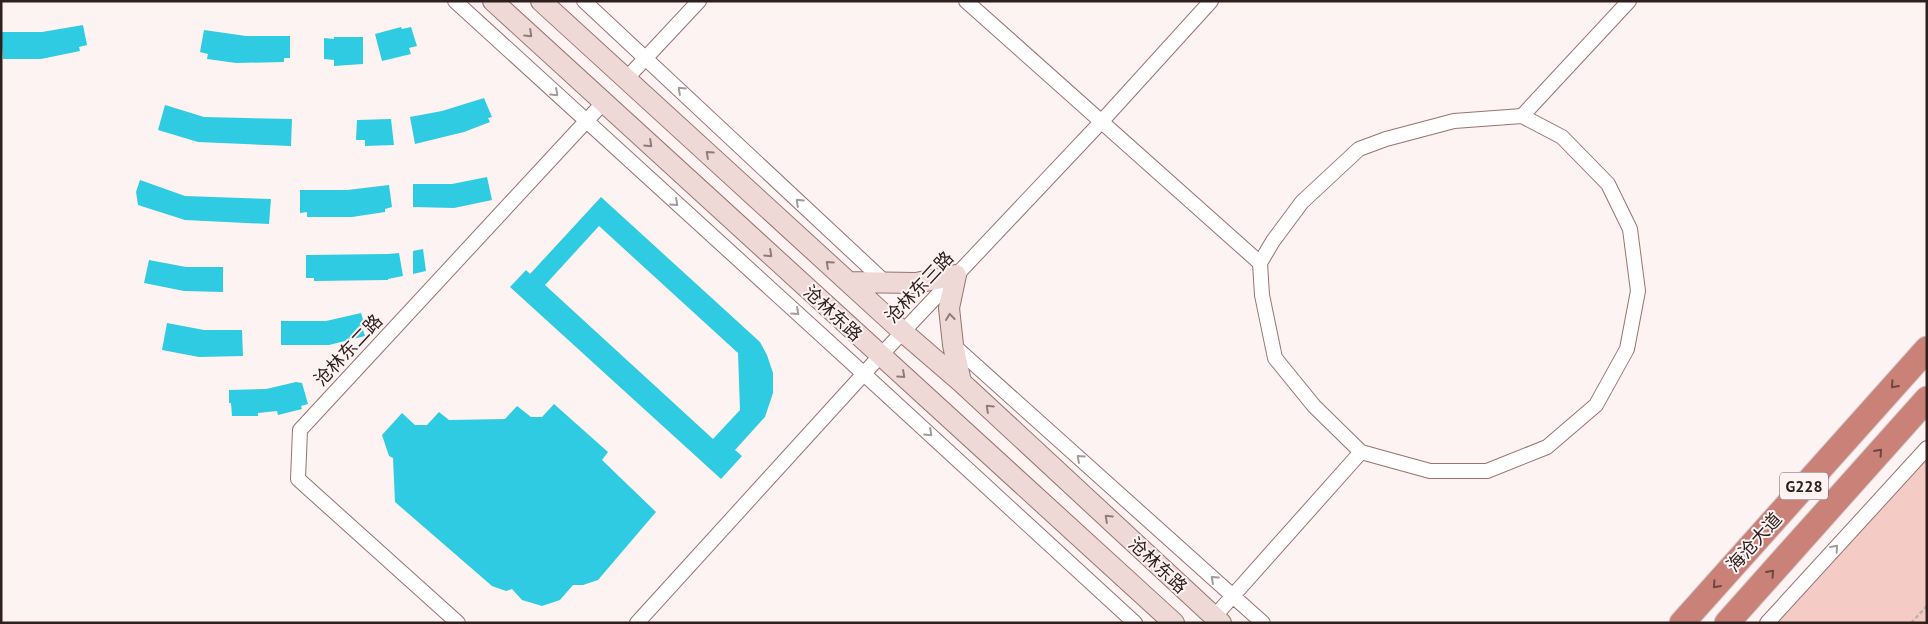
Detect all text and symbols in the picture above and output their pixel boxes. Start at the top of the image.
one-way arrow [524,28,533,37]
one-way arrow [677,87,686,96]
one-way arrow [549,88,558,97]
one-way arrow [644,138,653,147]
one-way arrow [705,151,714,160]
one-way arrow [670,197,679,206]
one-way arrow [796,199,805,208]
street label: 沧林东三路 [880,246,958,328]
one-way arrow [763,248,772,257]
one-way arrow [826,261,835,270]
street label: 沧林东路 [799,280,867,346]
one-way arrow [790,306,799,315]
street label: 沧林东二路 [309,309,387,391]
one-way arrow [945,313,956,321]
one-way arrow [896,370,905,379]
one-way arrow [1891,380,1900,389]
one-way arrow [985,405,994,414]
one-way arrow [923,427,932,436]
one-way arrow [1874,448,1883,457]
one-way arrow [1076,455,1085,464]
road number: G228 [1780,472,1828,500]
street label: 海沧大道 [1721,508,1787,576]
one-way arrow [1104,515,1113,524]
street label: 沧林东路 [1124,532,1192,598]
one-way arrow [1829,545,1838,554]
one-way arrow [1766,570,1775,579]
one-way arrow [1210,575,1219,584]
one-way arrow [1712,579,1721,588]

